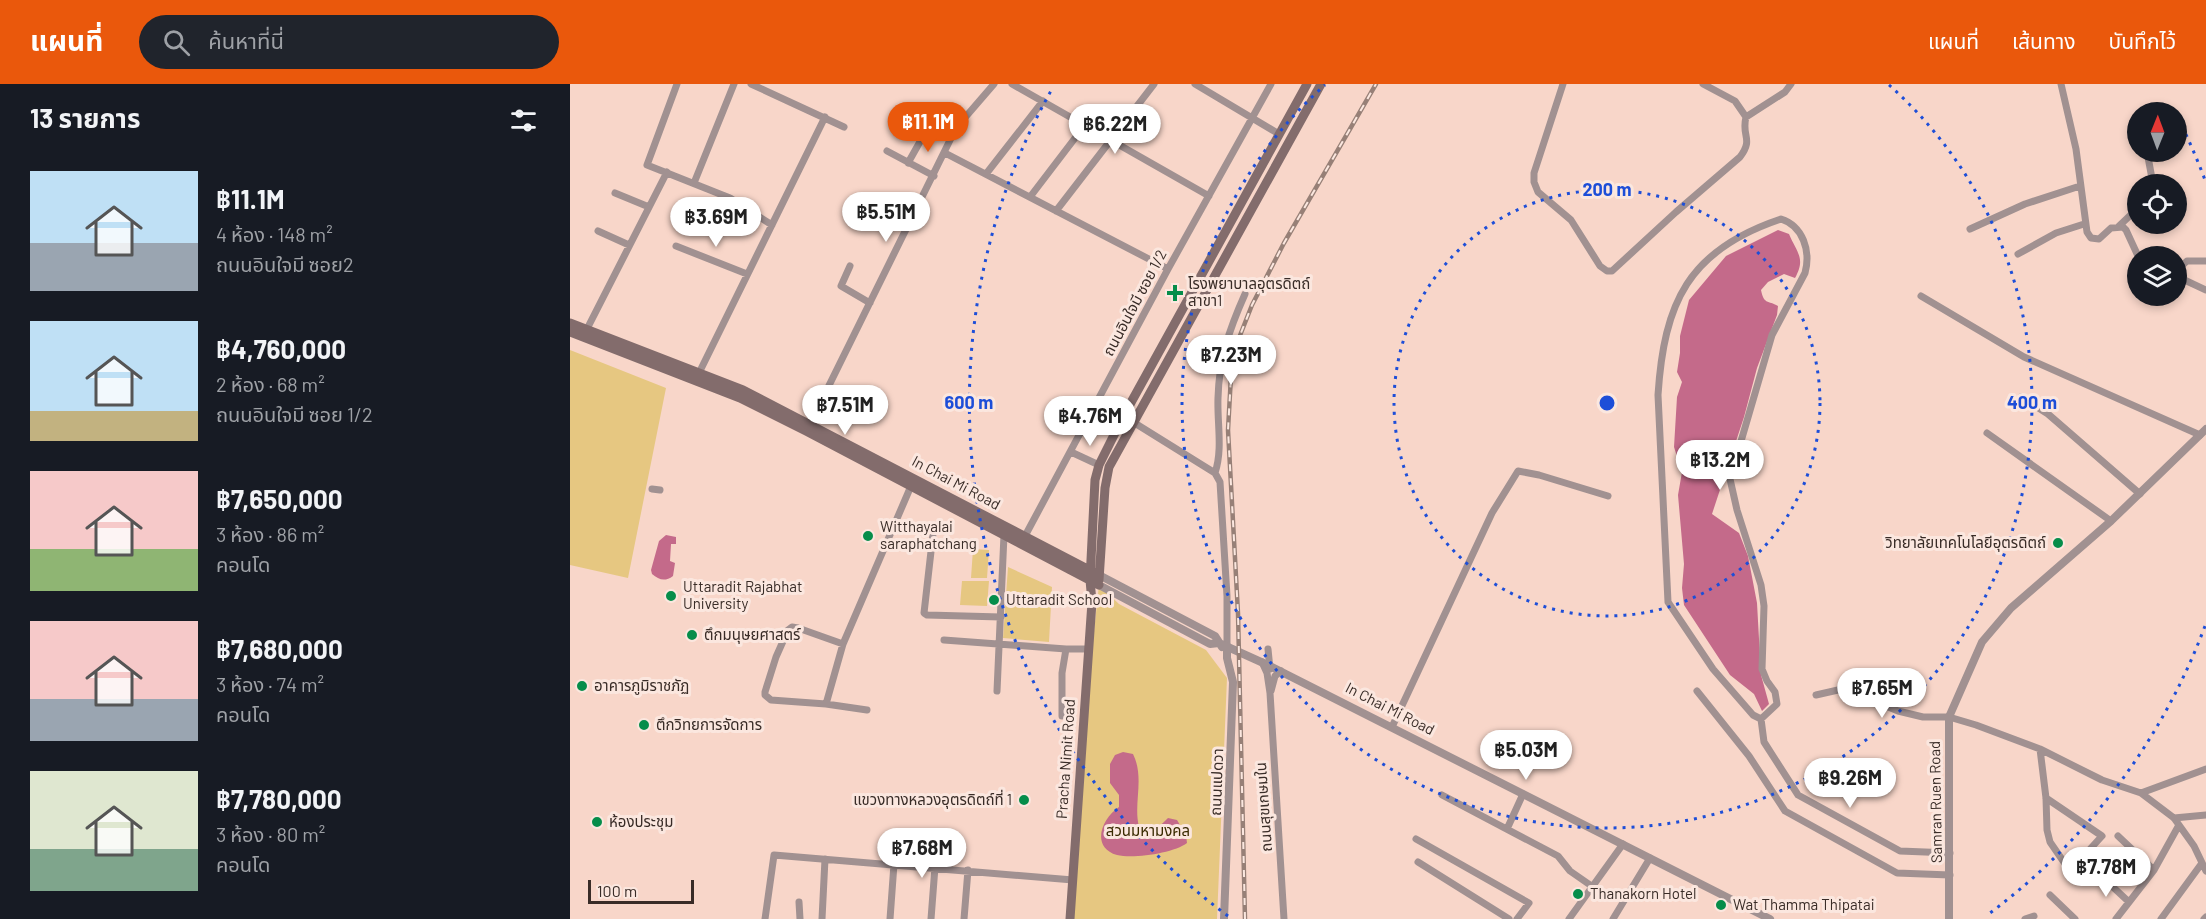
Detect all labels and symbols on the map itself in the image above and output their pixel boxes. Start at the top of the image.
pin: ฿11.1M [879,102,977,153]
north arrow [2127,102,2187,162]
pin: ฿6.22M [1066,104,1164,155]
text: 200 m [1582,178,1632,200]
pin: ฿5.51M [837,192,935,243]
pin: ฿3.69M [667,197,765,248]
street label: ถนนอินใจมี ซอย 1/2 [1099,246,1170,359]
place label: โรงพยาบาลอุตรดิตถ์ สาขา1 [1188,274,1310,309]
marker: โรงพยาบาลอุตรดิตถ์ สาขา1 [1166,284,1184,302]
pin: ฿7.23M [1182,335,1280,386]
pin: ฿7.51M [796,385,894,436]
text: 600 m [945,391,993,413]
text: 400 m [2007,391,2057,413]
centre of rings [1597,393,1617,413]
pin: ฿4.76M [1041,396,1139,447]
pin: ฿13.2M [1671,440,1769,491]
street label: In Chai Mi Road [909,451,1004,513]
place label: Witthayalai saraphatchang [880,517,977,552]
marker: Witthayalai saraphatchang [861,529,875,543]
place label: วิทยาลัยเทคโนโลยีอุตรดิตถ์ [1885,533,2046,552]
marker: วิทยาลัยเทคโนโลยีอุตรดิตถ์ [2051,536,2065,550]
place label: Uttaradit Rajabhat University [683,577,802,612]
marker: Uttaradit Rajabhat University [664,589,678,603]
place label: Uttaradit School [1006,590,1112,608]
marker: Uttaradit School [987,593,1001,607]
place label: ตึกมนุษยศาสตร์ [704,625,801,644]
marker: ตึกมนุษยศาสตร์ [685,628,699,642]
pin: ฿7.65M [1833,668,1931,719]
place label: อาคารภูมิราชภัฏ [594,676,689,695]
street label: In Chai Mi Road [1343,678,1438,738]
marker: อาคารภูมิราชภัฏ [575,679,589,693]
street label: Pracha Nimit Road [1052,698,1078,820]
place label: ตึกวิทยการจัดการ [656,715,762,733]
marker: ตึกวิทยการจัดการ [637,718,651,732]
pin: ฿5.03M [1477,730,1575,781]
street label: Samran Ruen Road [1925,741,1945,863]
street label: ถนนแปดวา [1206,748,1226,816]
pin: ฿9.26M [1801,758,1899,809]
street label: ถนนสุขเกษมใน [1251,762,1276,853]
place label: แขวงทางหลวงอุตรดิตถ์ที่ 1 [853,789,1012,809]
marker: แขวงทางหลวงอุตรดิตถ์ที่ 1 [1017,793,1031,807]
place label: ห้องประชุม [609,812,673,831]
marker: ห้องประชุม [590,815,604,829]
park label: สวนมหามงคล [1106,821,1190,839]
pin: ฿7.68M [873,828,971,879]
pin: ฿7.78M [2057,847,2155,898]
scale bar [588,877,694,904]
place label: Thanakorn Hotel [1590,884,1697,902]
marker: Thanakorn Hotel [1571,887,1585,901]
place label: Wat Thamma Thipatai [1733,895,1875,913]
marker: Wat Thamma Thipatai [1714,898,1728,912]

